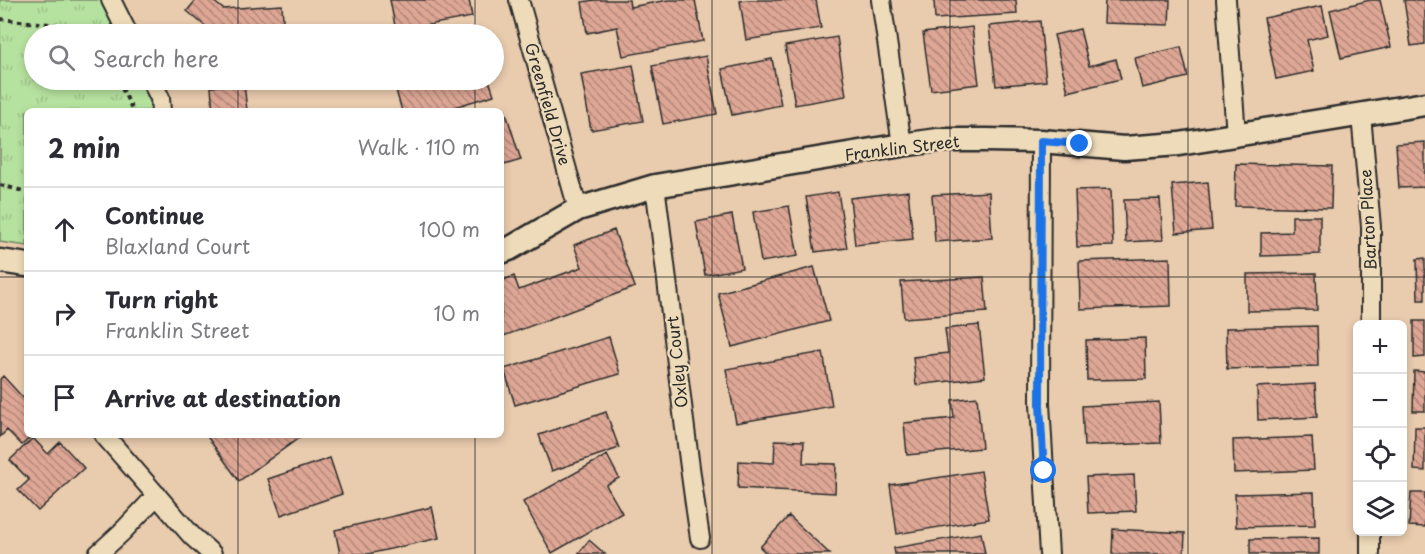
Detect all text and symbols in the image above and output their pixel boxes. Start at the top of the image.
search box [24,24,504,90]
street label: Greenfield Drive [520,40,578,168]
icon: search [45,41,78,74]
text: Search here [93,41,219,74]
text: 2 min [48,128,121,167]
street label: Franklin Street [843,128,961,166]
route end [1066,130,1092,156]
text: Walk · 110 m [358,132,480,162]
street label: Barton Place [1352,169,1382,271]
text: Continue [105,198,204,231]
icon: ahead [48,213,81,246]
text: 100 m [419,214,480,244]
text: Blaxland Court [105,231,250,261]
text: Turn right [105,282,218,315]
icon: right [48,297,81,330]
text: 10 m [433,298,480,328]
street label: Oxley Court [659,314,693,409]
text: Franklin Street [105,315,249,345]
map controls [1353,320,1407,536]
button: + [1353,320,1407,374]
button: − [1353,374,1407,428]
icon: arrive [48,381,81,414]
text: Arrive at destination [105,381,341,414]
button: locate [1353,428,1407,482]
route start [1030,457,1056,483]
button: layers [1353,482,1407,536]

